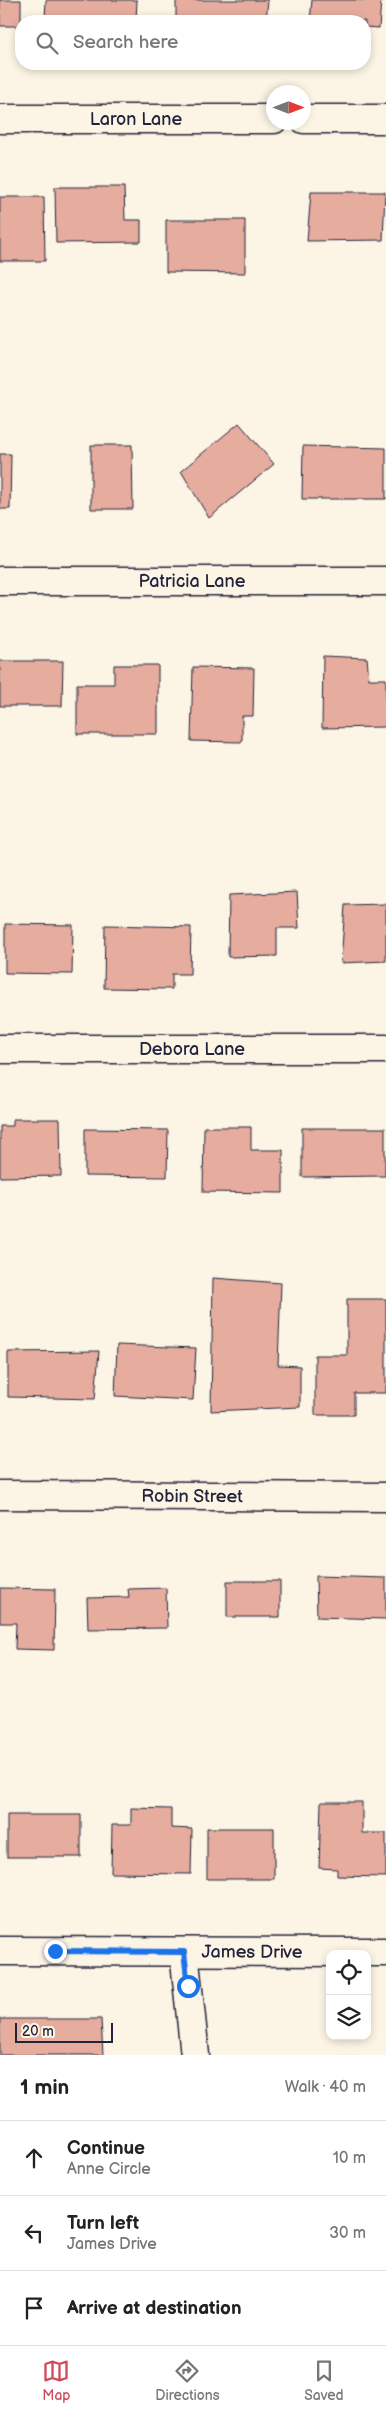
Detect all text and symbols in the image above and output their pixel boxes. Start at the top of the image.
search box [15,15,371,70]
icon: search [33,29,61,57]
text: Search here [73,31,178,54]
north arrow [266,85,311,130]
street label: Laron Lane [90,109,182,130]
street label: Patricia Lane [139,571,246,592]
street label: Debora Lane [139,1039,245,1060]
street label: Robin Street [141,1486,243,1507]
route end [44,1940,67,1963]
street label: James Drive [201,1942,303,1963]
map controls [326,1950,371,2040]
button: locate [326,1950,371,1995]
route start [177,1975,200,1998]
button: layers [326,1995,371,2040]
scale bar [15,2020,112,2043]
text: 20 m [22,2023,54,2040]
text: 1 min [20,2075,69,2100]
text: Walk · 40 m [285,2078,366,2097]
text: Continue [67,2137,145,2160]
icon: ahead [20,2144,48,2172]
text: 10 m [333,2149,366,2168]
text: Anne Circle [67,2160,151,2179]
text: Turn left [67,2212,139,2235]
icon: left [20,2219,48,2247]
text: 30 m [329,2224,366,2243]
text: James Drive [67,2235,157,2254]
icon: arrive [20,2294,48,2322]
text: Arrive at destination [67,2297,242,2320]
tab: Map [42,2357,71,2404]
tab: Directions [155,2357,220,2404]
tab: Saved [304,2357,344,2404]

